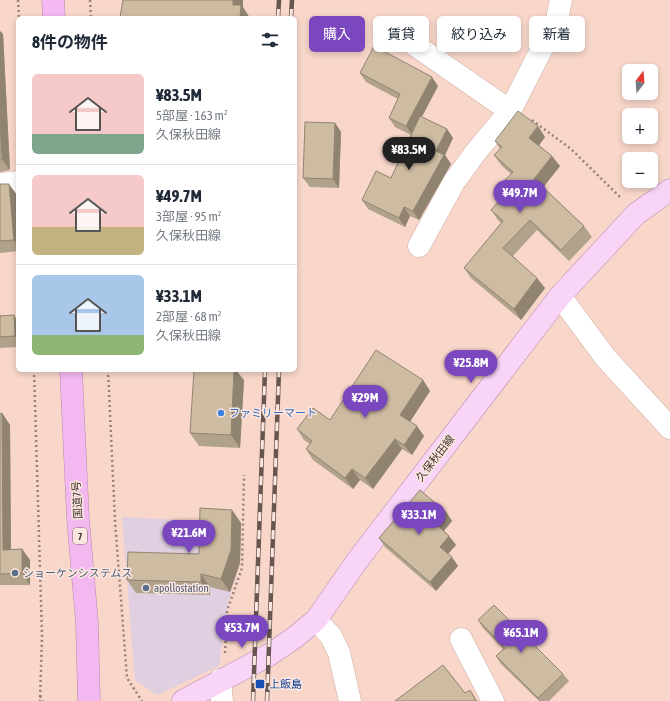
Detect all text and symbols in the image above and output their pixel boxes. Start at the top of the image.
chip: 購入 [309,16,365,52]
chip: 賃貸 [373,16,429,52]
chip: 絞り込み [437,16,521,52]
chip: 新着 [529,16,585,52]
icon: filters [259,29,281,51]
text: 8件の物件 [32,32,108,52]
north arrow [622,64,658,100]
map controls [622,64,658,188]
text: ¥83.5M [156,85,202,105]
icon: home [64,90,112,138]
text: 5部屋 · 163 m² [156,108,228,123]
button: + [622,108,658,144]
text: 久保秋田線 [156,127,221,142]
pin: ¥83.5M [376,137,442,171]
text: ¥83.5M [391,142,427,157]
button: − [622,152,658,188]
pin: ¥49.7M [487,180,553,214]
text: ¥49.7M [502,185,538,200]
text: ¥49.7M [156,186,202,206]
icon: home [64,191,112,239]
text: 3部屋 · 95 m² [156,209,221,224]
text: 久保秋田線 [156,228,221,243]
text: ¥33.1M [156,286,202,306]
icon: home [64,291,112,339]
text: 2部屋 · 68 m² [156,309,221,324]
text: 久保秋田線 [156,328,221,343]
pin: ¥25.8M [438,350,504,384]
text: ¥25.8M [453,355,489,370]
pin: ¥29M [341,385,389,419]
text: ¥29M [352,390,378,405]
place label: ファミリーマート [229,407,317,419]
marker: ファミリーマート [216,408,226,418]
street label: 久保秋田線 [413,433,457,483]
street label: 国道7号 [70,481,84,519]
pin: ¥33.1M [386,502,452,536]
text: ¥33.1M [401,507,437,522]
pin: ¥21.6M [156,520,222,554]
text: ¥21.6M [171,525,207,540]
road number: 7 [73,528,87,544]
place label: ショーケンシステムス [23,567,132,579]
marker: ショーケンシステムス [10,568,20,578]
place label: apollostation [154,582,209,594]
marker: apollostation [141,583,151,593]
pin: ¥53.7M [209,615,275,649]
text: ¥53.7M [224,620,260,635]
pin: ¥65.1M [488,620,554,654]
text: ¥65.1M [503,625,539,640]
marker: 上飯島 [254,678,266,690]
place label: 上飯島 [269,678,302,690]

